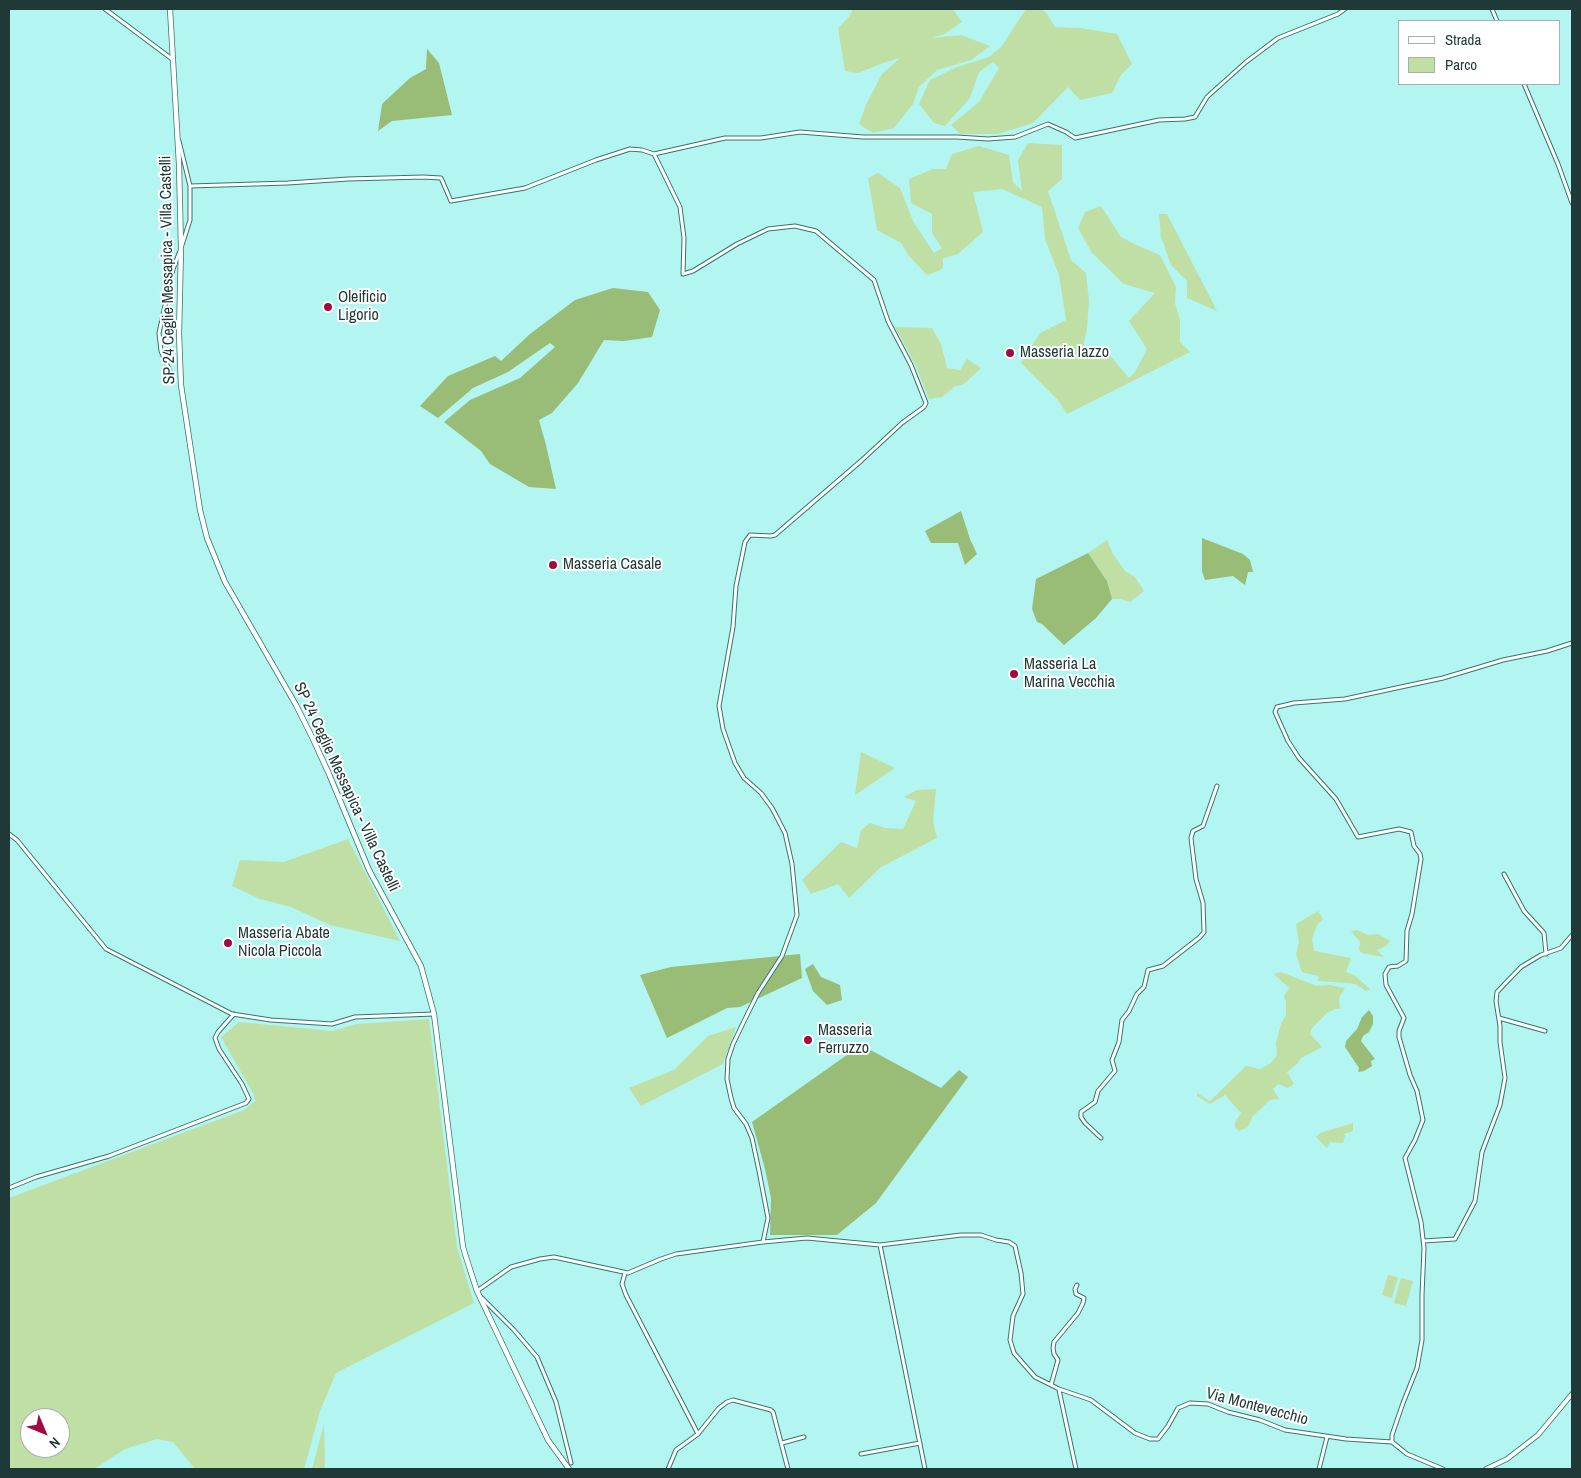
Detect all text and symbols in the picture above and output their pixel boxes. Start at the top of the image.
legend [1398,20,1561,85]
text: Strada [1445,29,1481,50]
text: Parco [1445,54,1477,75]
street label: SP 24 Ceglie Messapica - Villa Castelli [156,155,180,385]
place label: Oleificio Ligorio [338,288,387,326]
marker: Oleificio Ligorio [322,301,334,313]
place label: Masseria Iazzo [1020,343,1109,363]
marker: Masseria Iazzo [1004,347,1016,359]
place label: Masseria Casale [563,555,661,575]
marker: Masseria Casale [547,559,559,571]
place label: Masseria La Marina Vecchia [1024,655,1115,693]
marker: Masseria La Marina Vecchia [1008,668,1020,680]
street label: SP 24 Ceglie Messapica - Villa Castelli [289,679,403,895]
place label: Masseria Abate Nicola Piccola [238,924,330,962]
marker: Masseria Abate Nicola Piccola [222,937,234,949]
place label: Masseria Ferruzzo [818,1021,872,1059]
marker: Masseria Ferruzzo [802,1034,814,1046]
street label: Via Montevecchio [1204,1384,1310,1430]
north arrow [20,1408,70,1458]
text: N [46,1434,64,1452]

